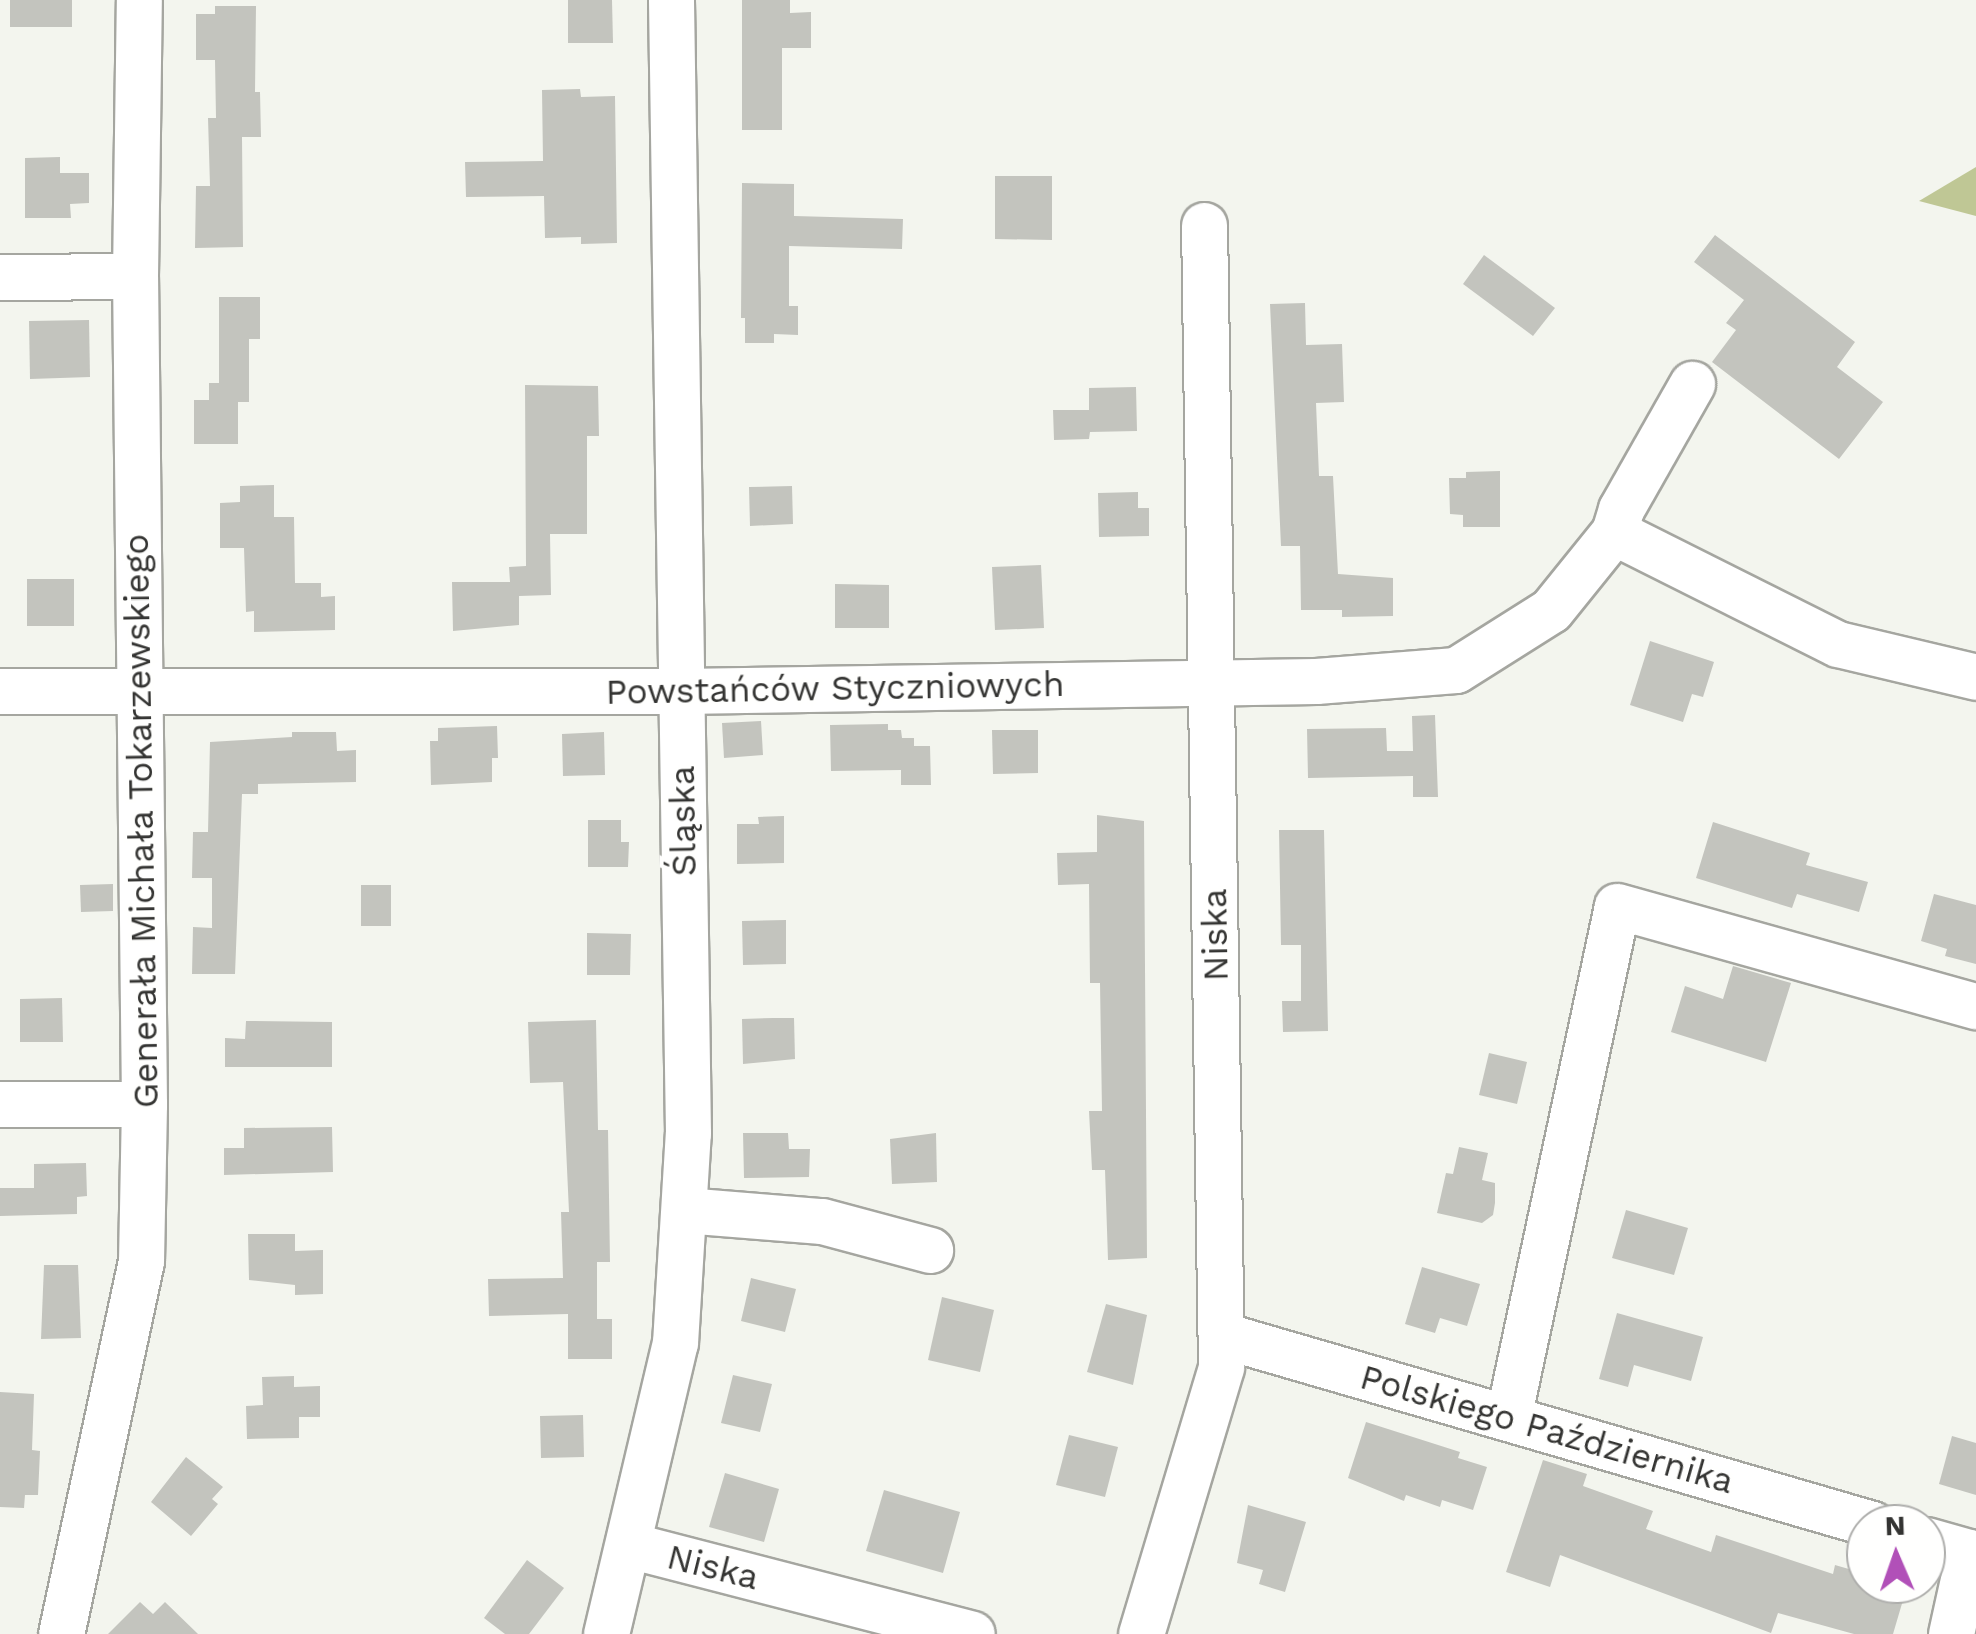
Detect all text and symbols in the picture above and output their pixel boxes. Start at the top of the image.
street label: Generała Michała Tokarzewskiego [115,532,167,1110]
street label: Powstańców Styczniowych [605,663,1065,713]
street label: Śląska [661,765,705,877]
street label: Niska [1193,888,1237,982]
street label: Polskiego Października [1356,1356,1738,1502]
north arrow [1846,1504,1946,1604]
text: N [1884,1509,1906,1542]
street label: Niska [663,1535,763,1599]

